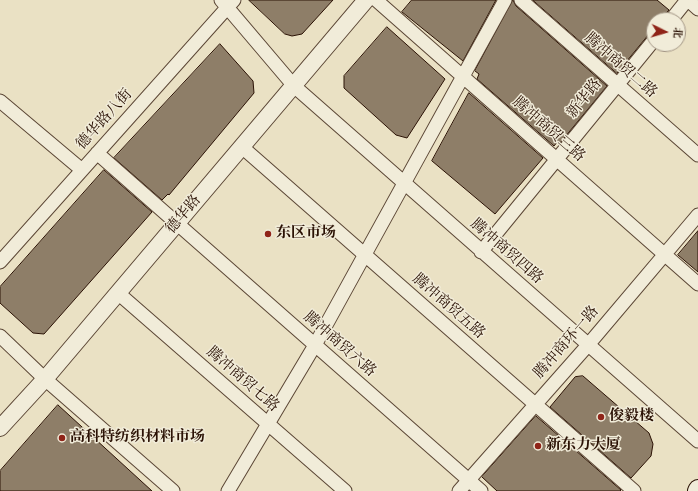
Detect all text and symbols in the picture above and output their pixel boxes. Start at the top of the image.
north arrow [646,12,686,52]
text: 北 [670,27,684,39]
street label: 腾冲商贸二路 [580,30,660,102]
street label: 新华路 [564,76,606,122]
street label: 德华路八街 [73,86,137,154]
street label: 腾冲商贸三路 [508,94,588,166]
street label: 德华路 [163,192,205,238]
street label: 腾冲商贸四路 [466,216,546,288]
place label: 东区市场 [276,225,336,243]
marker: 东区市场 [263,229,273,239]
street label: 腾冲商贸五路 [408,271,488,343]
street label: 腾冲商环一路 [531,303,603,383]
street label: 腾冲商贸六路 [299,309,379,381]
street label: 腾冲商贸七路 [202,344,282,416]
place label: 俊毅楼 [609,408,654,426]
marker: 俊毅楼 [596,412,606,422]
place label: 高科特纺织材料市场 [70,429,205,447]
marker: 高科特纺织材料市场 [57,433,67,443]
place label: 新东力大厦 [546,437,621,455]
marker: 新东力大厦 [533,441,543,451]

